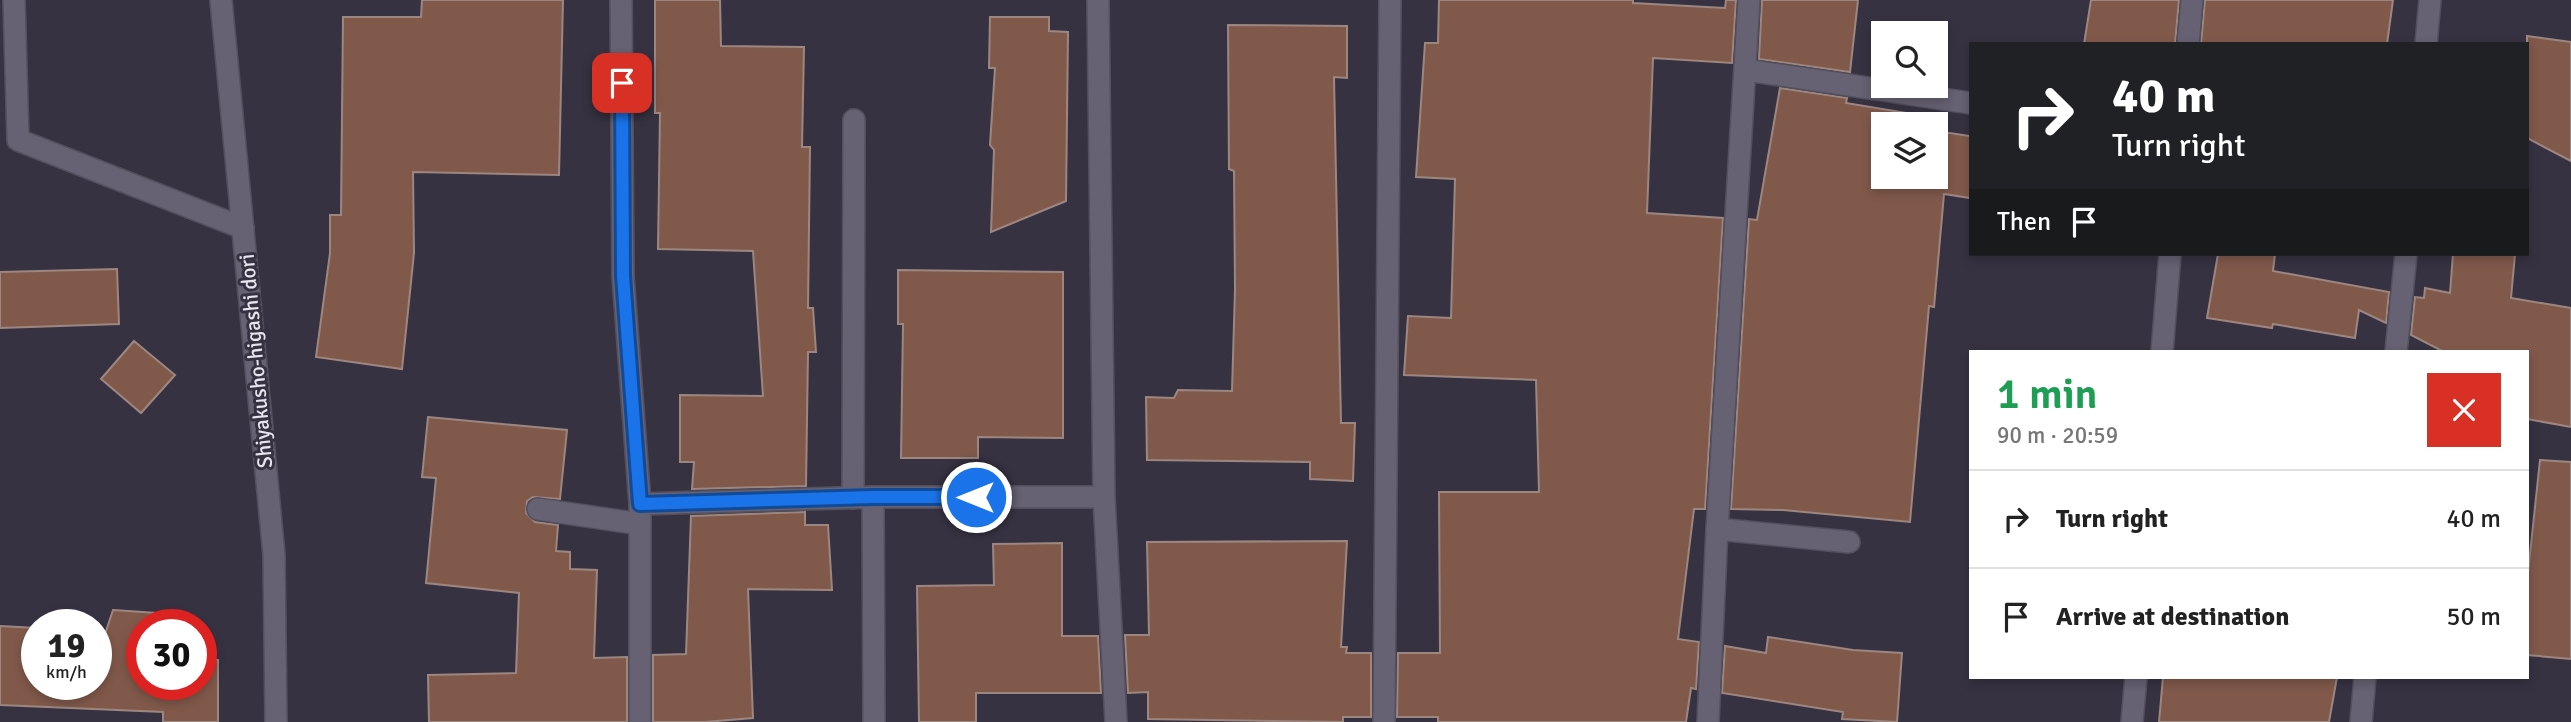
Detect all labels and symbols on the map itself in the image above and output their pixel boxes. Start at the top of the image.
pin [592,53,652,113]
street label: Shiyakusho-higashi dori [234,253,278,469]
position arrow [939,460,1013,534]
speed limit sign: 30 [126,609,217,700]

